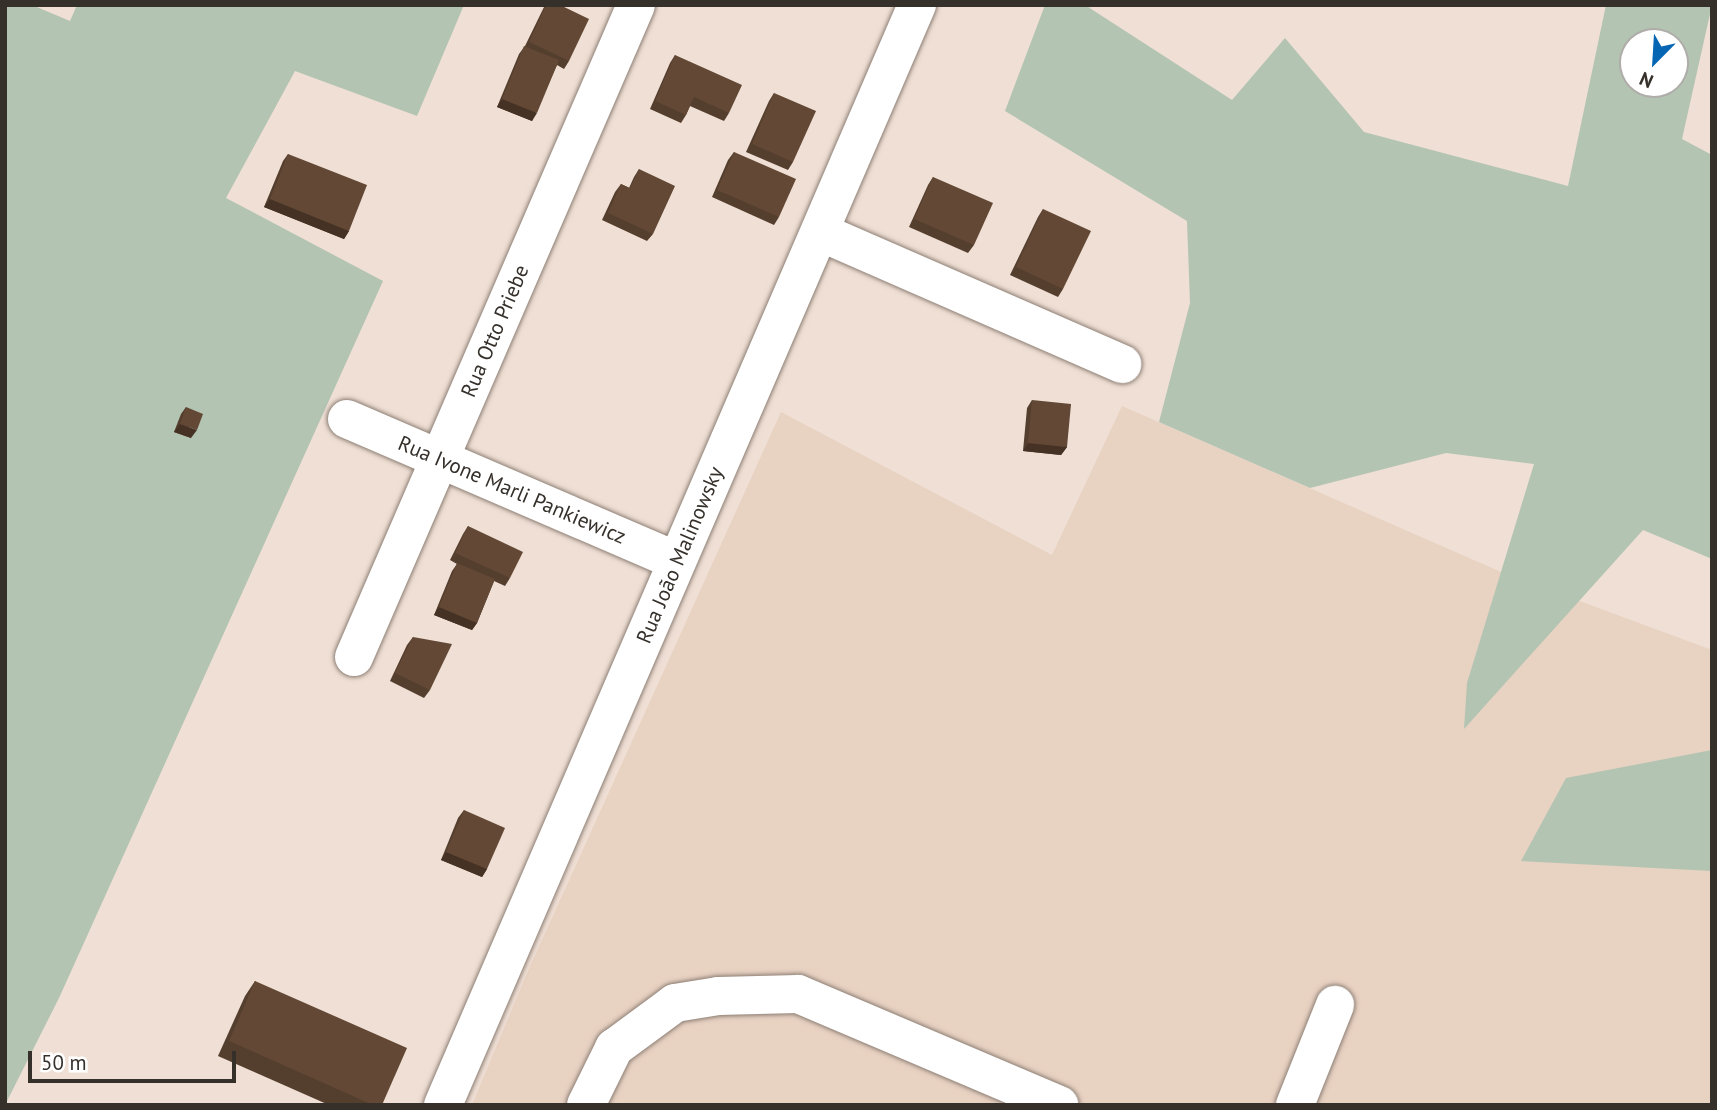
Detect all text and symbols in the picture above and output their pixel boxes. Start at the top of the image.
north arrow [1619,28,1689,98]
text: N [1636,67,1657,94]
street label: Rua Otto Priebe [456,261,534,401]
street label: Rua Ivone Marli Pankiewicz [394,431,630,549]
street label: Rua João Malinowsky [631,463,729,647]
scale bar [32,1036,240,1080]
text: 50 m [41,1049,87,1076]

